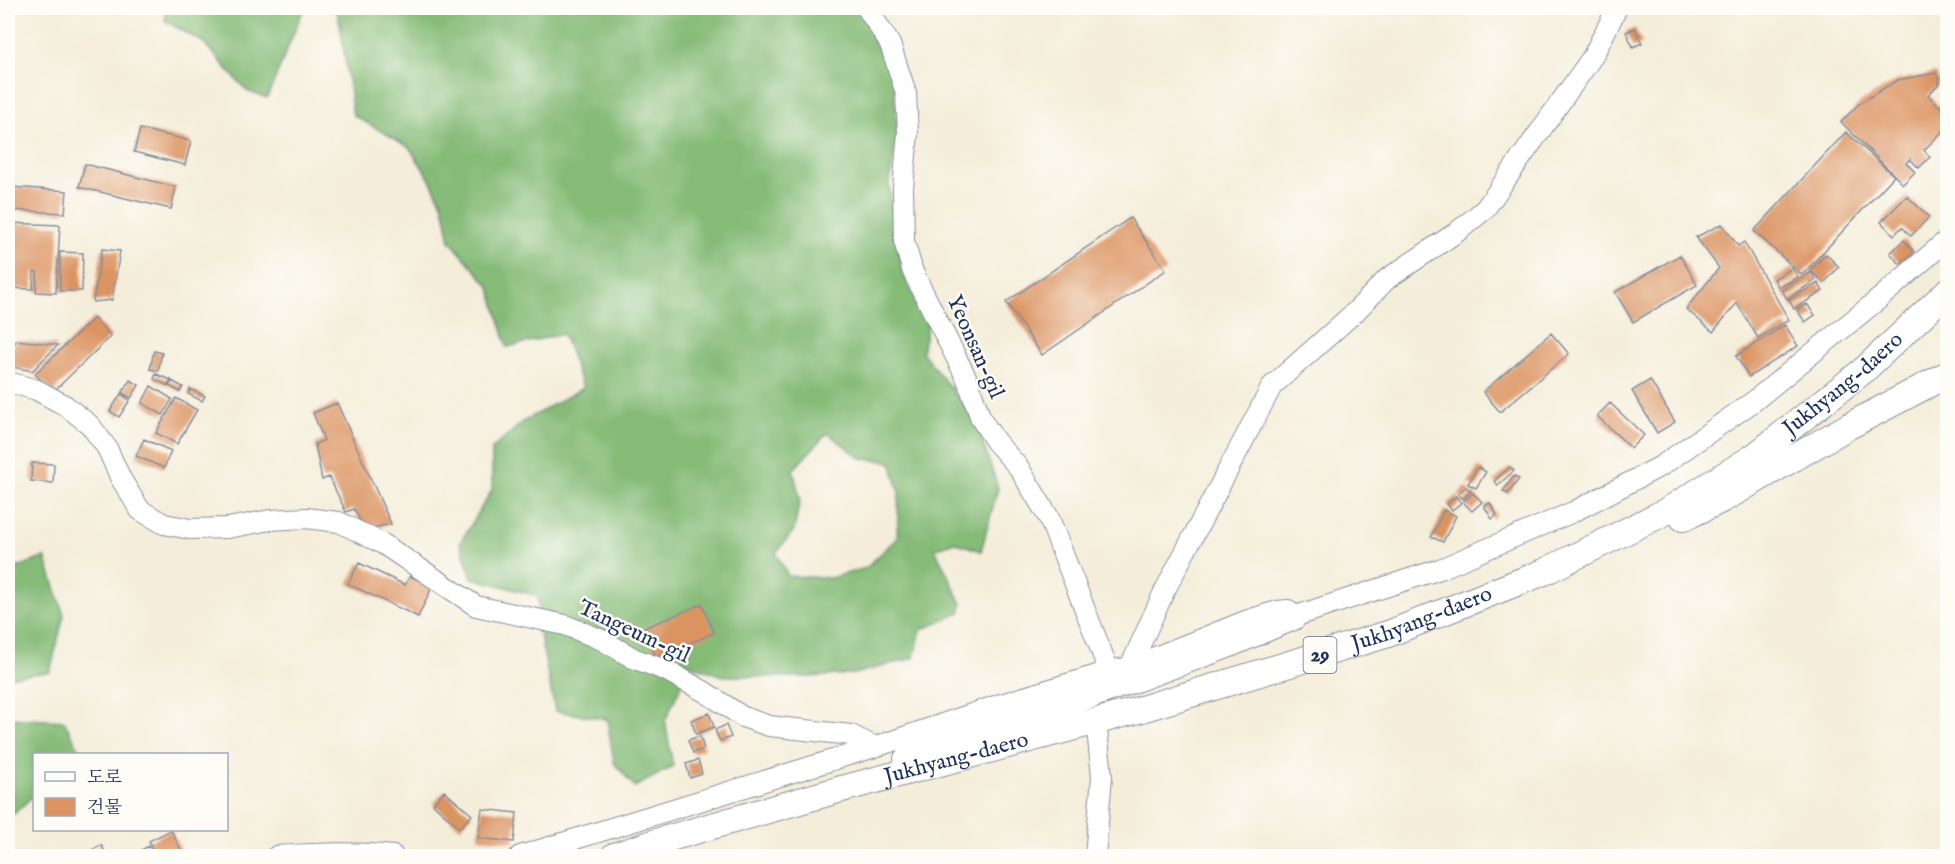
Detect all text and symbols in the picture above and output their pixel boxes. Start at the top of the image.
street label: Yeonsan-gil [940,291,1010,403]
street label: Jukhyang-daero [1775,326,1909,444]
street label: Jukhyang-daero [1345,580,1496,659]
street label: Tangeum-gil [574,594,694,670]
road number: 29 [1304,637,1336,673]
street label: Jukhyang-daero [878,726,1032,792]
legend [33,753,228,831]
text: 도로 [87,767,122,790]
text: 건물 [87,797,122,820]

